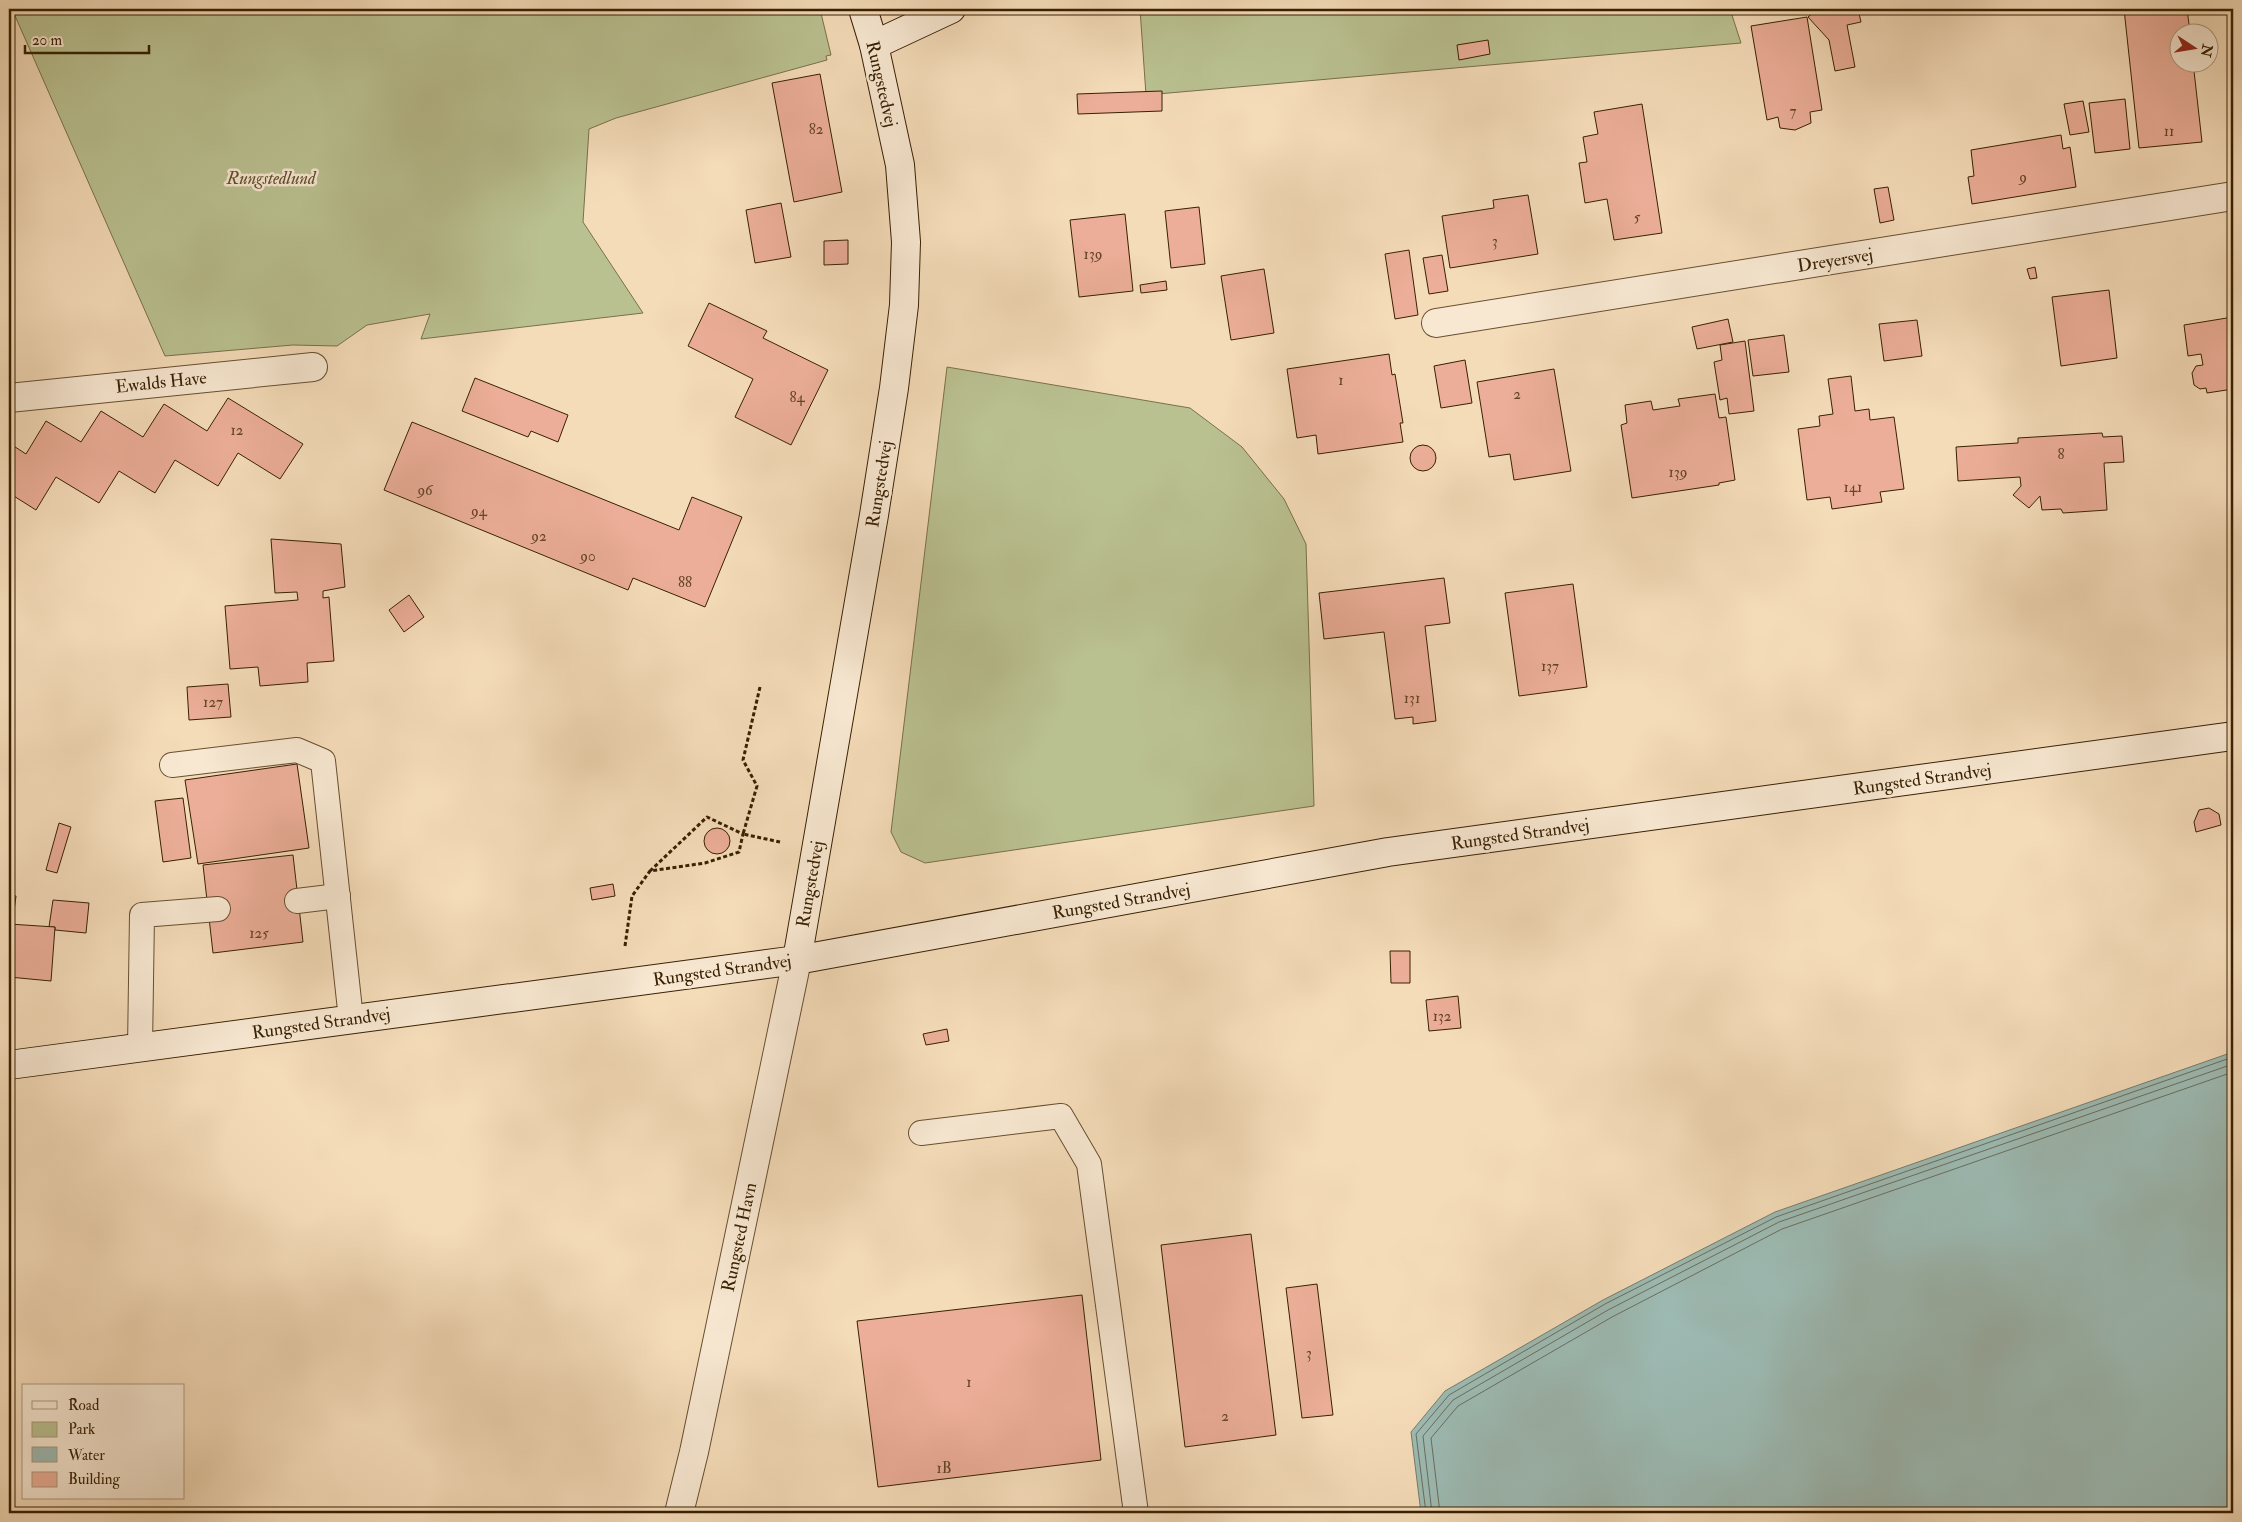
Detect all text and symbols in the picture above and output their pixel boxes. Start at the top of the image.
scale bar [25,22,149,54]
north arrow [2170,22,2220,72]
text: 20 m [32,31,62,50]
street label: Rungstedvej [860,39,903,129]
text: N [2197,42,2216,59]
house number: 7 [1790,102,1797,121]
house number: 82 [809,120,824,139]
house number: 11 [2164,122,2174,141]
park label: Rungstedlund [225,167,317,190]
house number: 9 [2018,168,2027,187]
house number: 5 [1634,208,1641,227]
house number: 3 [1492,232,1498,251]
street label: Dreyersvej [1796,243,1875,278]
house number: 139 [1084,245,1102,264]
street label: Ewalds Have [114,366,208,399]
house number: 1 [1338,371,1344,390]
house number: 2 [1513,385,1521,404]
house number: 84 [789,388,805,407]
house number: 12 [231,421,244,440]
street label: Rungstedvej [861,439,898,529]
house number: 8 [2057,445,2065,464]
house number: 139 [1669,463,1687,482]
house number: 141 [1844,478,1862,497]
house number: 96 [416,481,434,500]
house number: 94 [470,502,488,521]
house number: 92 [530,527,547,546]
house number: 90 [579,547,596,566]
house number: 88 [678,573,692,592]
house number: 137 [1541,657,1559,676]
house number: 131 [1404,689,1420,708]
house number: 127 [203,693,223,712]
street label: Rungsted Strandvej [1851,758,1993,801]
street label: Rungsted Strandvej [1449,813,1591,856]
street label: Rungstedvej [792,839,829,929]
street label: Rungsted Strandvej [1050,878,1192,925]
house number: 125 [249,924,269,943]
street label: Rungsted Strandvej [651,949,793,992]
street label: Rungsted Strandvej [250,1002,392,1045]
house number: 132 [1433,1007,1452,1026]
street label: Rungsted Havn [717,1180,762,1294]
house number: 3 [1306,1344,1312,1363]
house number: 1 [966,1373,972,1392]
legend [22,1384,185,1500]
text: Road [68,1396,100,1415]
house number: 2 [1221,1407,1229,1426]
text: Park [68,1420,95,1439]
text: Water [67,1446,105,1465]
house number: 1B [936,1459,952,1478]
text: Building [68,1470,120,1489]

